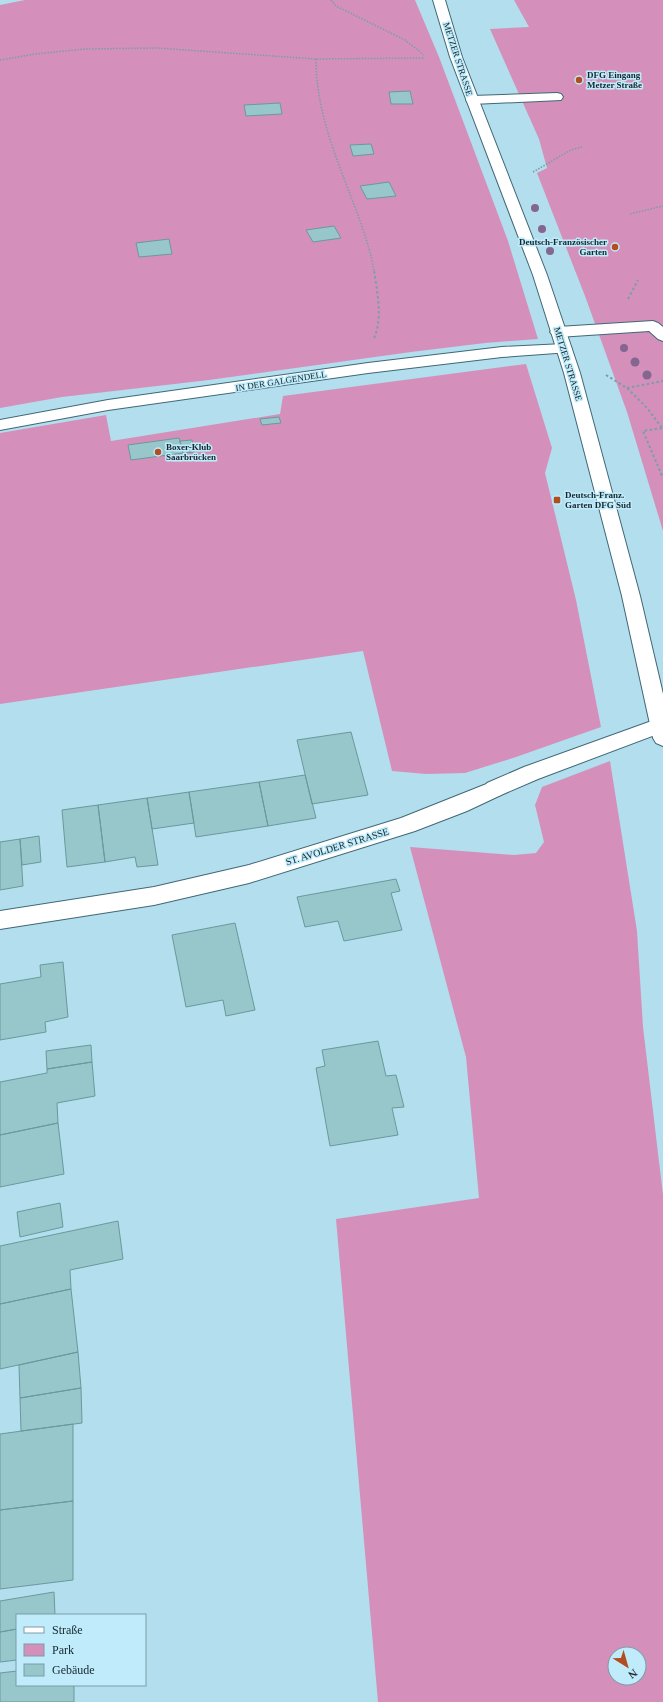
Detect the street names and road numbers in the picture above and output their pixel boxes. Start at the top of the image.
street label: METZER STRASSE [441,21,475,98]
street label: METZER STRASSE [552,326,584,403]
street label: IN DER GALGENDELL [235,369,327,393]
street label: ST. AVOLDER STRASSE [284,826,390,867]

